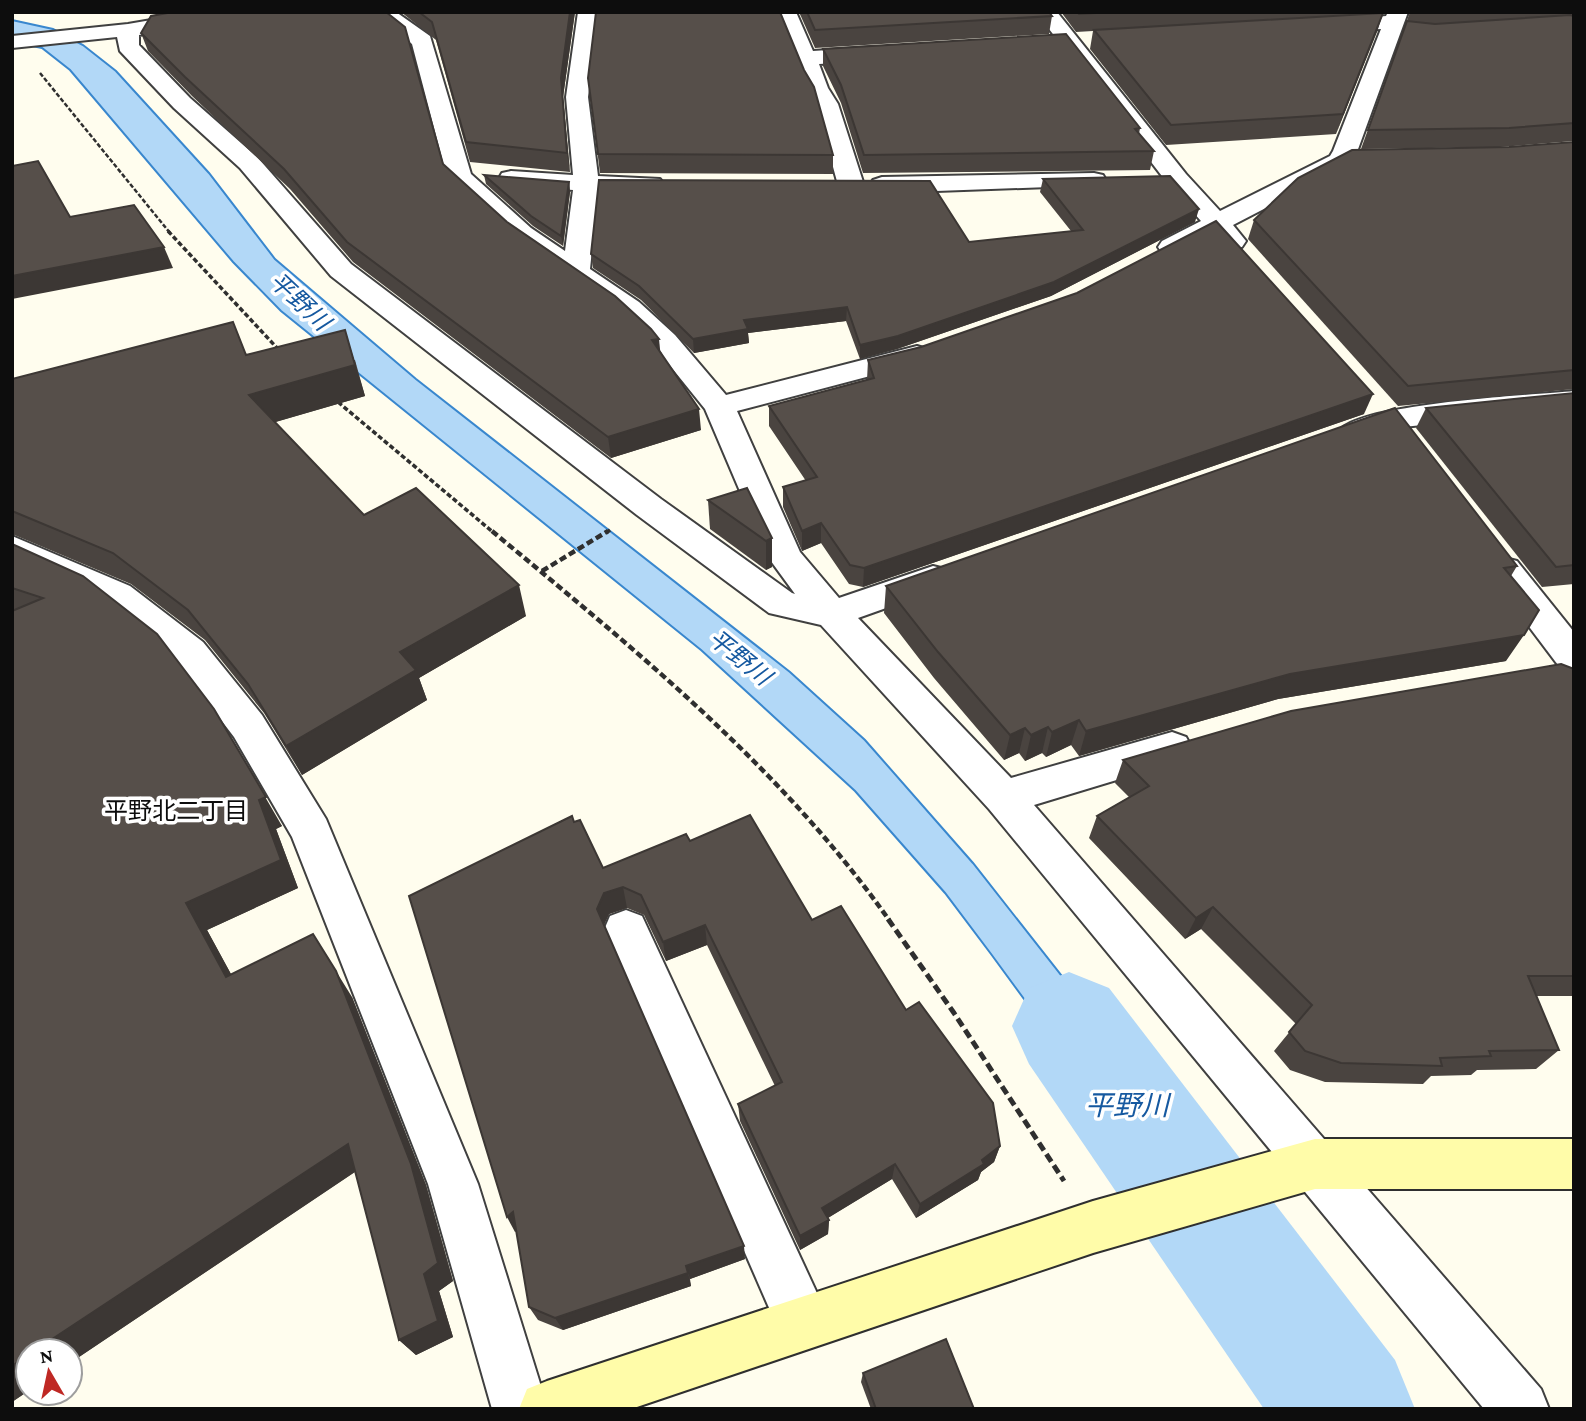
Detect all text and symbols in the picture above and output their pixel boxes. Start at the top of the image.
water label: 平野川 [264,267,338,337]
water label: 平野川 [704,624,779,692]
district label: 平野北二丁目 [104,797,248,824]
water label: 平野川 [1085,1090,1172,1121]
north arrow [14,1337,84,1407]
text: N [38,1344,55,1367]

